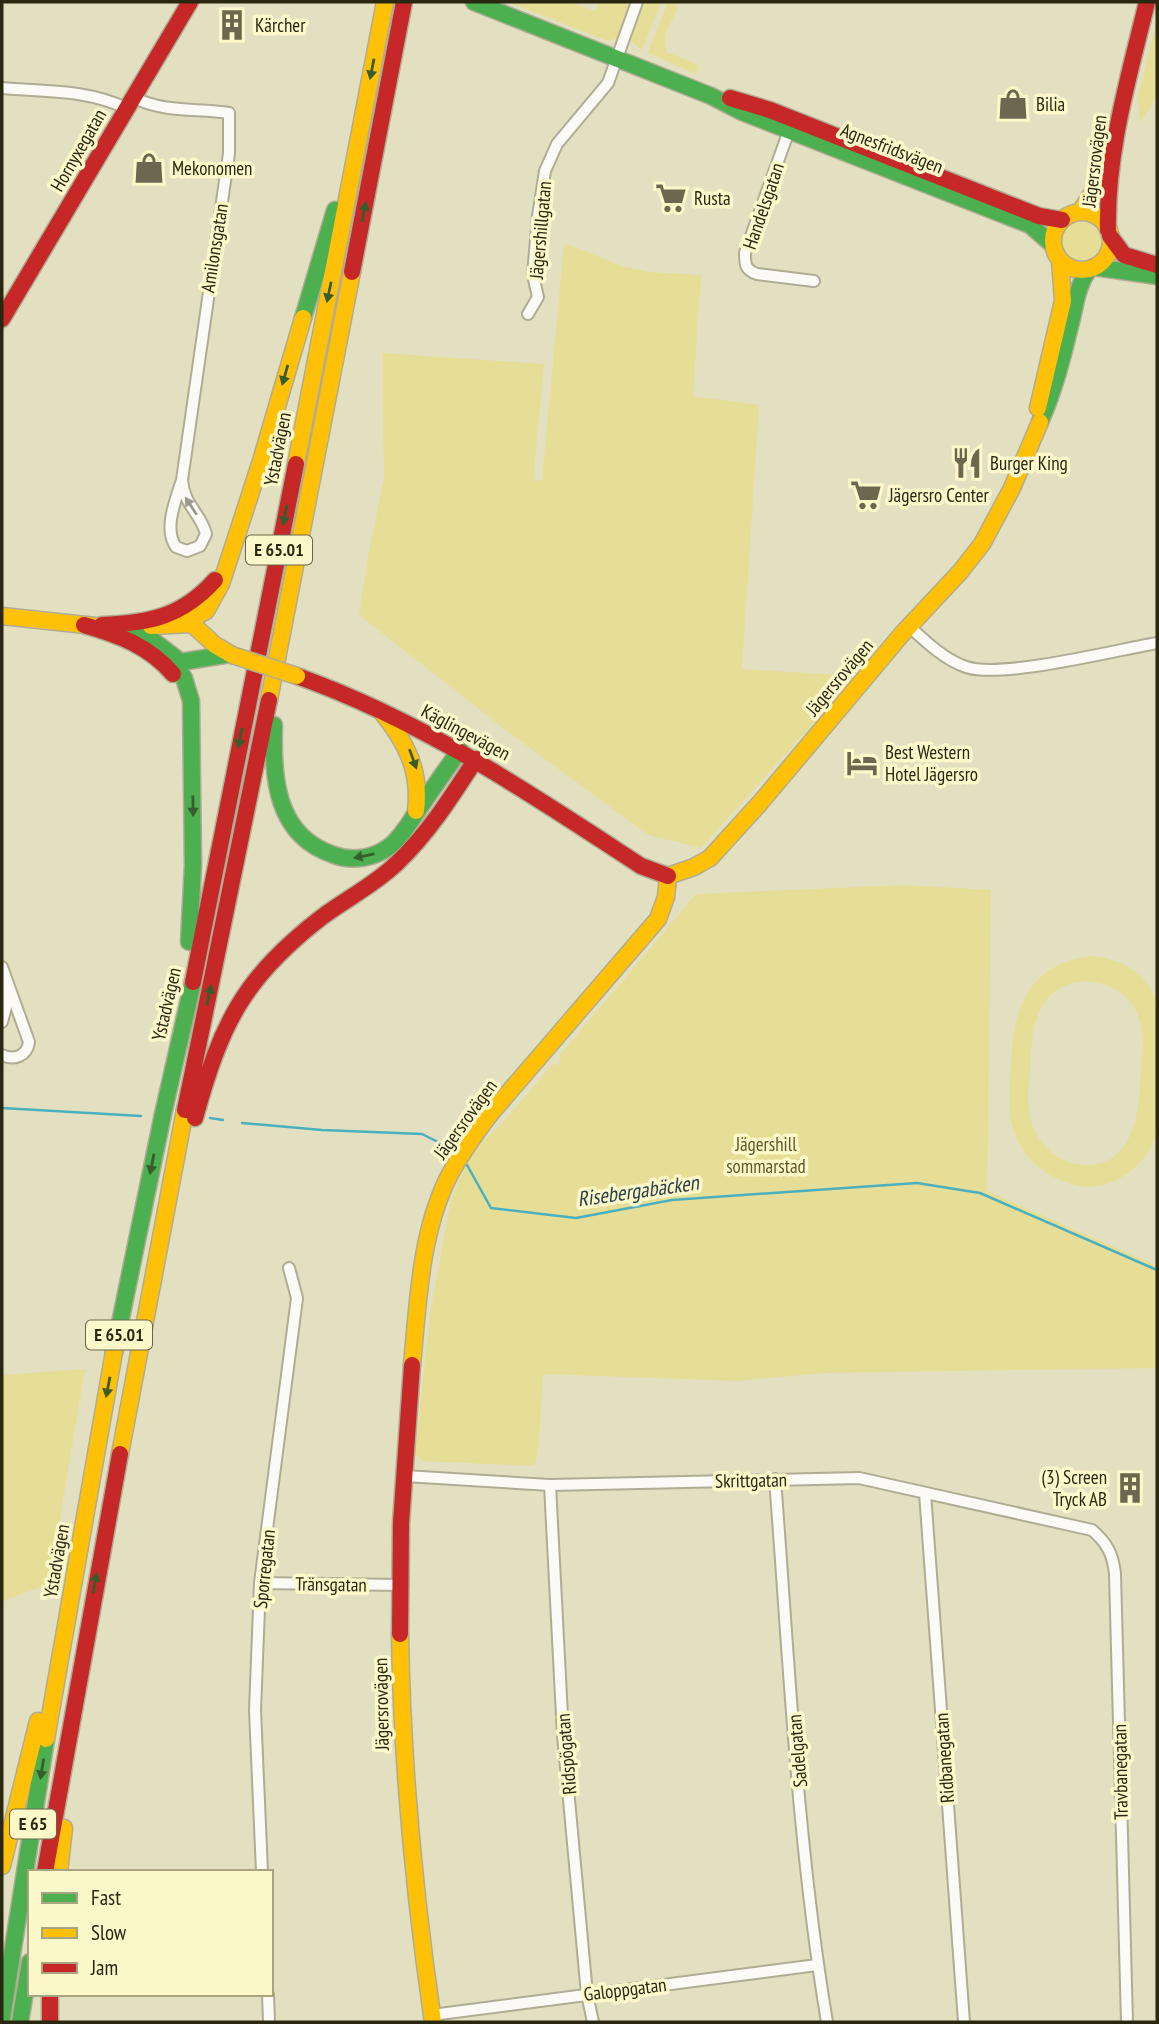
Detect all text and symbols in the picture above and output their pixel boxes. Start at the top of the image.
building icon: Kärcher [215,8,249,42]
place label: Kärcher [255,13,306,37]
one-way arrow [367,58,378,80]
shop icon: Bilia [996,87,1030,121]
place label: Bilia [1036,92,1065,116]
street label: Hornyxegatan [45,105,111,195]
street label: Jägersrovägen [1076,114,1112,209]
street label: Agnesfridsvägen [837,117,947,179]
shop icon: Mekonomen [132,151,166,185]
place label: Mekonomen [172,156,252,180]
street label: Handelsgatan [737,160,789,252]
street label: Jägershillgatan [524,180,556,281]
supermarket icon: Rusta [654,181,688,215]
place label: Rusta [694,186,731,210]
one-way arrow [359,201,370,223]
street label: Amilonsgatan [195,202,233,294]
one-way arrow [324,281,335,303]
one-way arrow [280,364,290,385]
street label: Ystadvägen [258,410,296,488]
restaurant icon: Burger King [950,446,984,480]
place label: Burger King [990,451,1068,475]
supermarket icon: Jägersro Center [849,478,883,512]
place label: Jägersro Center [888,483,990,507]
one-way arrow [185,496,198,516]
one-way arrow [280,504,291,526]
road number: E 65.01 [246,536,312,564]
street label: Jägersrovägen [799,634,878,721]
street label: Käglingevägen [417,699,515,765]
one-way arrow [234,727,245,749]
place label: Best Western Hotel Jägersro [885,740,978,786]
hotel icon: Best Western Hotel Jägersro [845,746,879,780]
one-way arrow [408,748,419,769]
one-way arrow [187,795,198,817]
one-way arrow [353,851,375,862]
street label: Ystadvägen [146,965,186,1043]
one-way arrow [203,984,214,1006]
street label: Jägersrovägen [428,1075,502,1164]
park label: Jägershill sommarstad [726,1132,806,1178]
one-way arrow [146,1153,157,1175]
water label: Risebergabäcken [576,1168,702,1212]
road number: E 65.01 [86,1320,152,1350]
one-way arrow [103,1376,114,1398]
place label: (3) Screen Tryck AB [1042,1465,1107,1511]
street label: Skrittgatan [715,1467,787,1493]
building icon: (3) Screen Tryck AB [1113,1471,1147,1505]
street label: Ystadvägen [38,1522,74,1600]
street label: Sporregatan [248,1528,280,1610]
street label: Tränsgatan [295,1571,367,1597]
one-way arrow [90,1572,101,1594]
street label: Jägersrovägen [368,1658,394,1751]
street label: Ridspögatan [551,1712,581,1796]
street label: Ridbanegatan [929,1712,959,1804]
street label: Sadelgatan [782,1713,812,1789]
street label: Travbanegatan [1107,1724,1133,1820]
one-way arrow [36,1758,47,1780]
road number: E 65 [10,1810,56,1838]
legend [28,1870,273,1996]
text: Fast [91,1884,121,1911]
text: Slow [91,1919,127,1946]
text: Jam [90,1954,118,1981]
street label: Galoppgatan [582,1972,668,2006]

